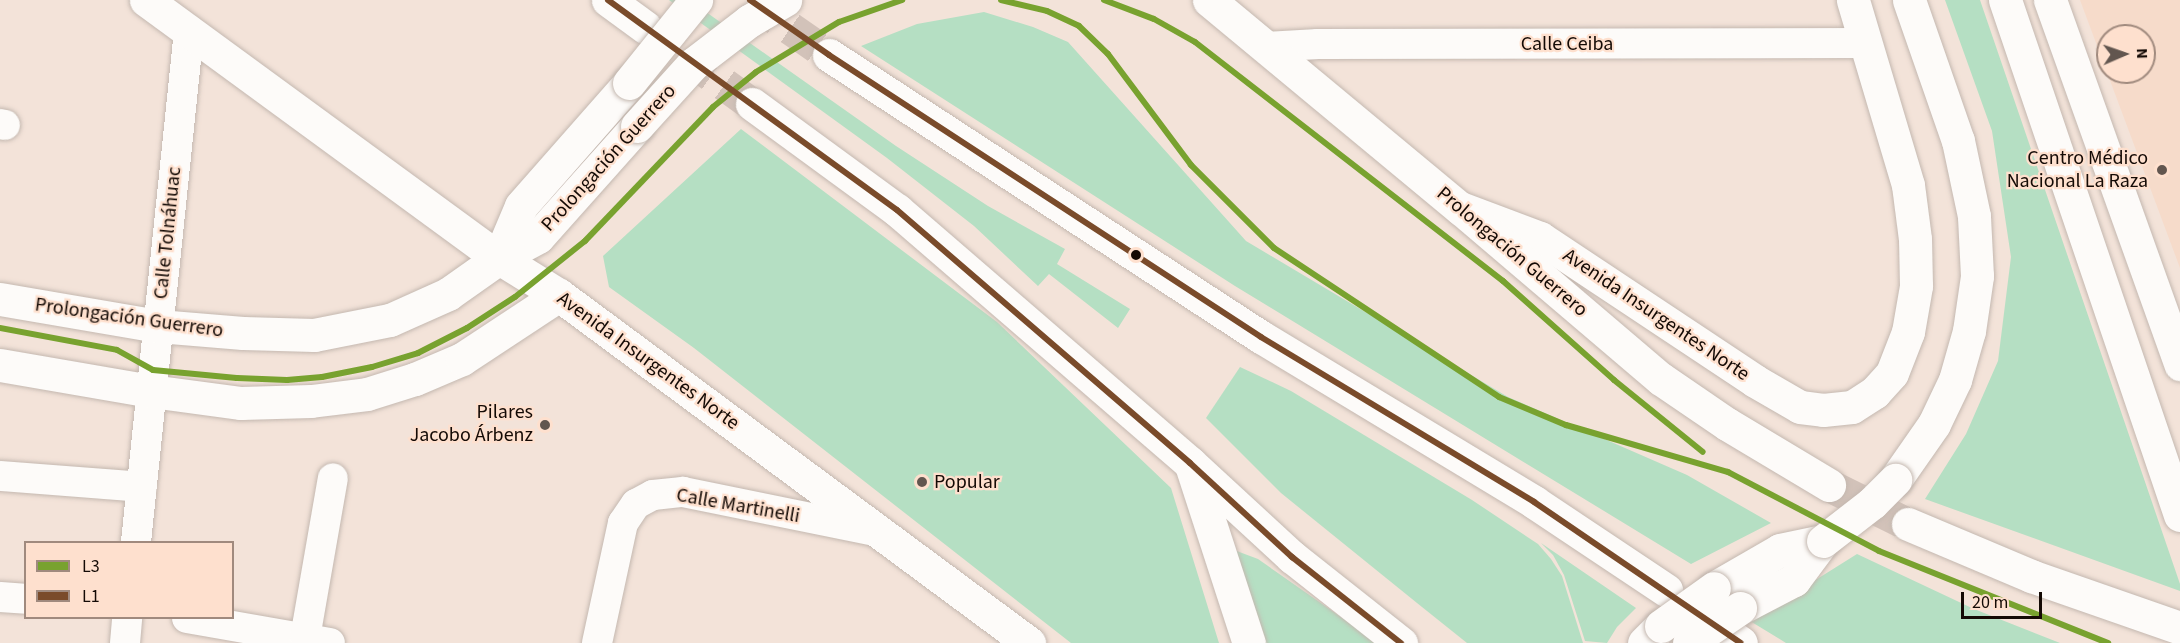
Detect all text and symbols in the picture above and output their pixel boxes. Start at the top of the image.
north arrow [2096,24,2156,84]
street label: Calle Ceiba [1521,32,1613,56]
text: N [2131,48,2153,59]
street label: Prolongación Guerrero [537,79,681,237]
place label: Centro Médico Nacional La Raza [2007,146,2148,193]
marker: Centro Médico Nacional La Raza [2153,161,2171,179]
street label: Calle Tolnáhuac [149,166,187,300]
street label: Prolongación Guerrero [1432,182,1592,322]
street label: Avenida Insurgentes Norte [1558,244,1754,386]
unlabelled marker [1130,249,1142,261]
street label: Avenida Insurgentes Norte [552,287,744,435]
street label: Prolongación Guerrero [33,293,225,343]
place label: Pilares Jacobo Árbenz [410,401,533,448]
marker: Pilares Jacobo Árbenz [538,418,552,432]
place label: Popular [934,470,1000,494]
marker: Popular [915,475,929,489]
street label: Calle Martinelli [674,483,802,529]
legend [24,541,234,619]
text: L3 [82,554,100,579]
scale bar [1964,580,2045,618]
text: L1 [82,584,100,609]
text: 20 m [1972,590,2008,615]

